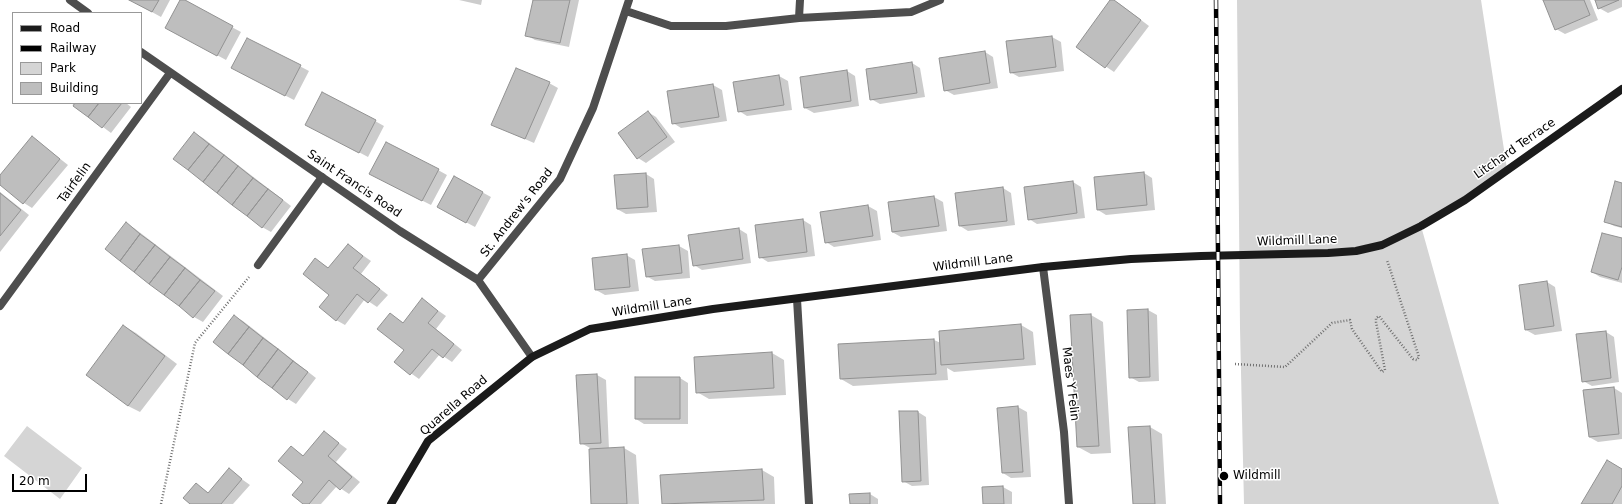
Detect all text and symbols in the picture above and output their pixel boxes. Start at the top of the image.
legend [12,12,142,104]
text: Road [50,21,80,35]
text: Railway [50,41,96,55]
text: Park [50,61,76,75]
text: Building [50,81,99,95]
street label: Litchard Terrace [1472,116,1558,182]
street label: Saint Francis Road [304,147,404,221]
street label: Tairfelin [55,160,95,206]
street label: St. Andrew's Road [478,166,556,260]
street label: Wildmill Lane [1257,232,1337,250]
street label: Wildmill Lane [932,251,1014,275]
street label: Wildmill Lane [611,294,693,320]
street label: Maes Y Felin [1058,346,1082,422]
street label: Quarella Road [417,373,491,439]
scale bar [14,466,89,492]
place label: Wildmill [1233,469,1281,483]
marker: Wildmill [1218,470,1230,482]
text: 20 m [19,474,50,488]

